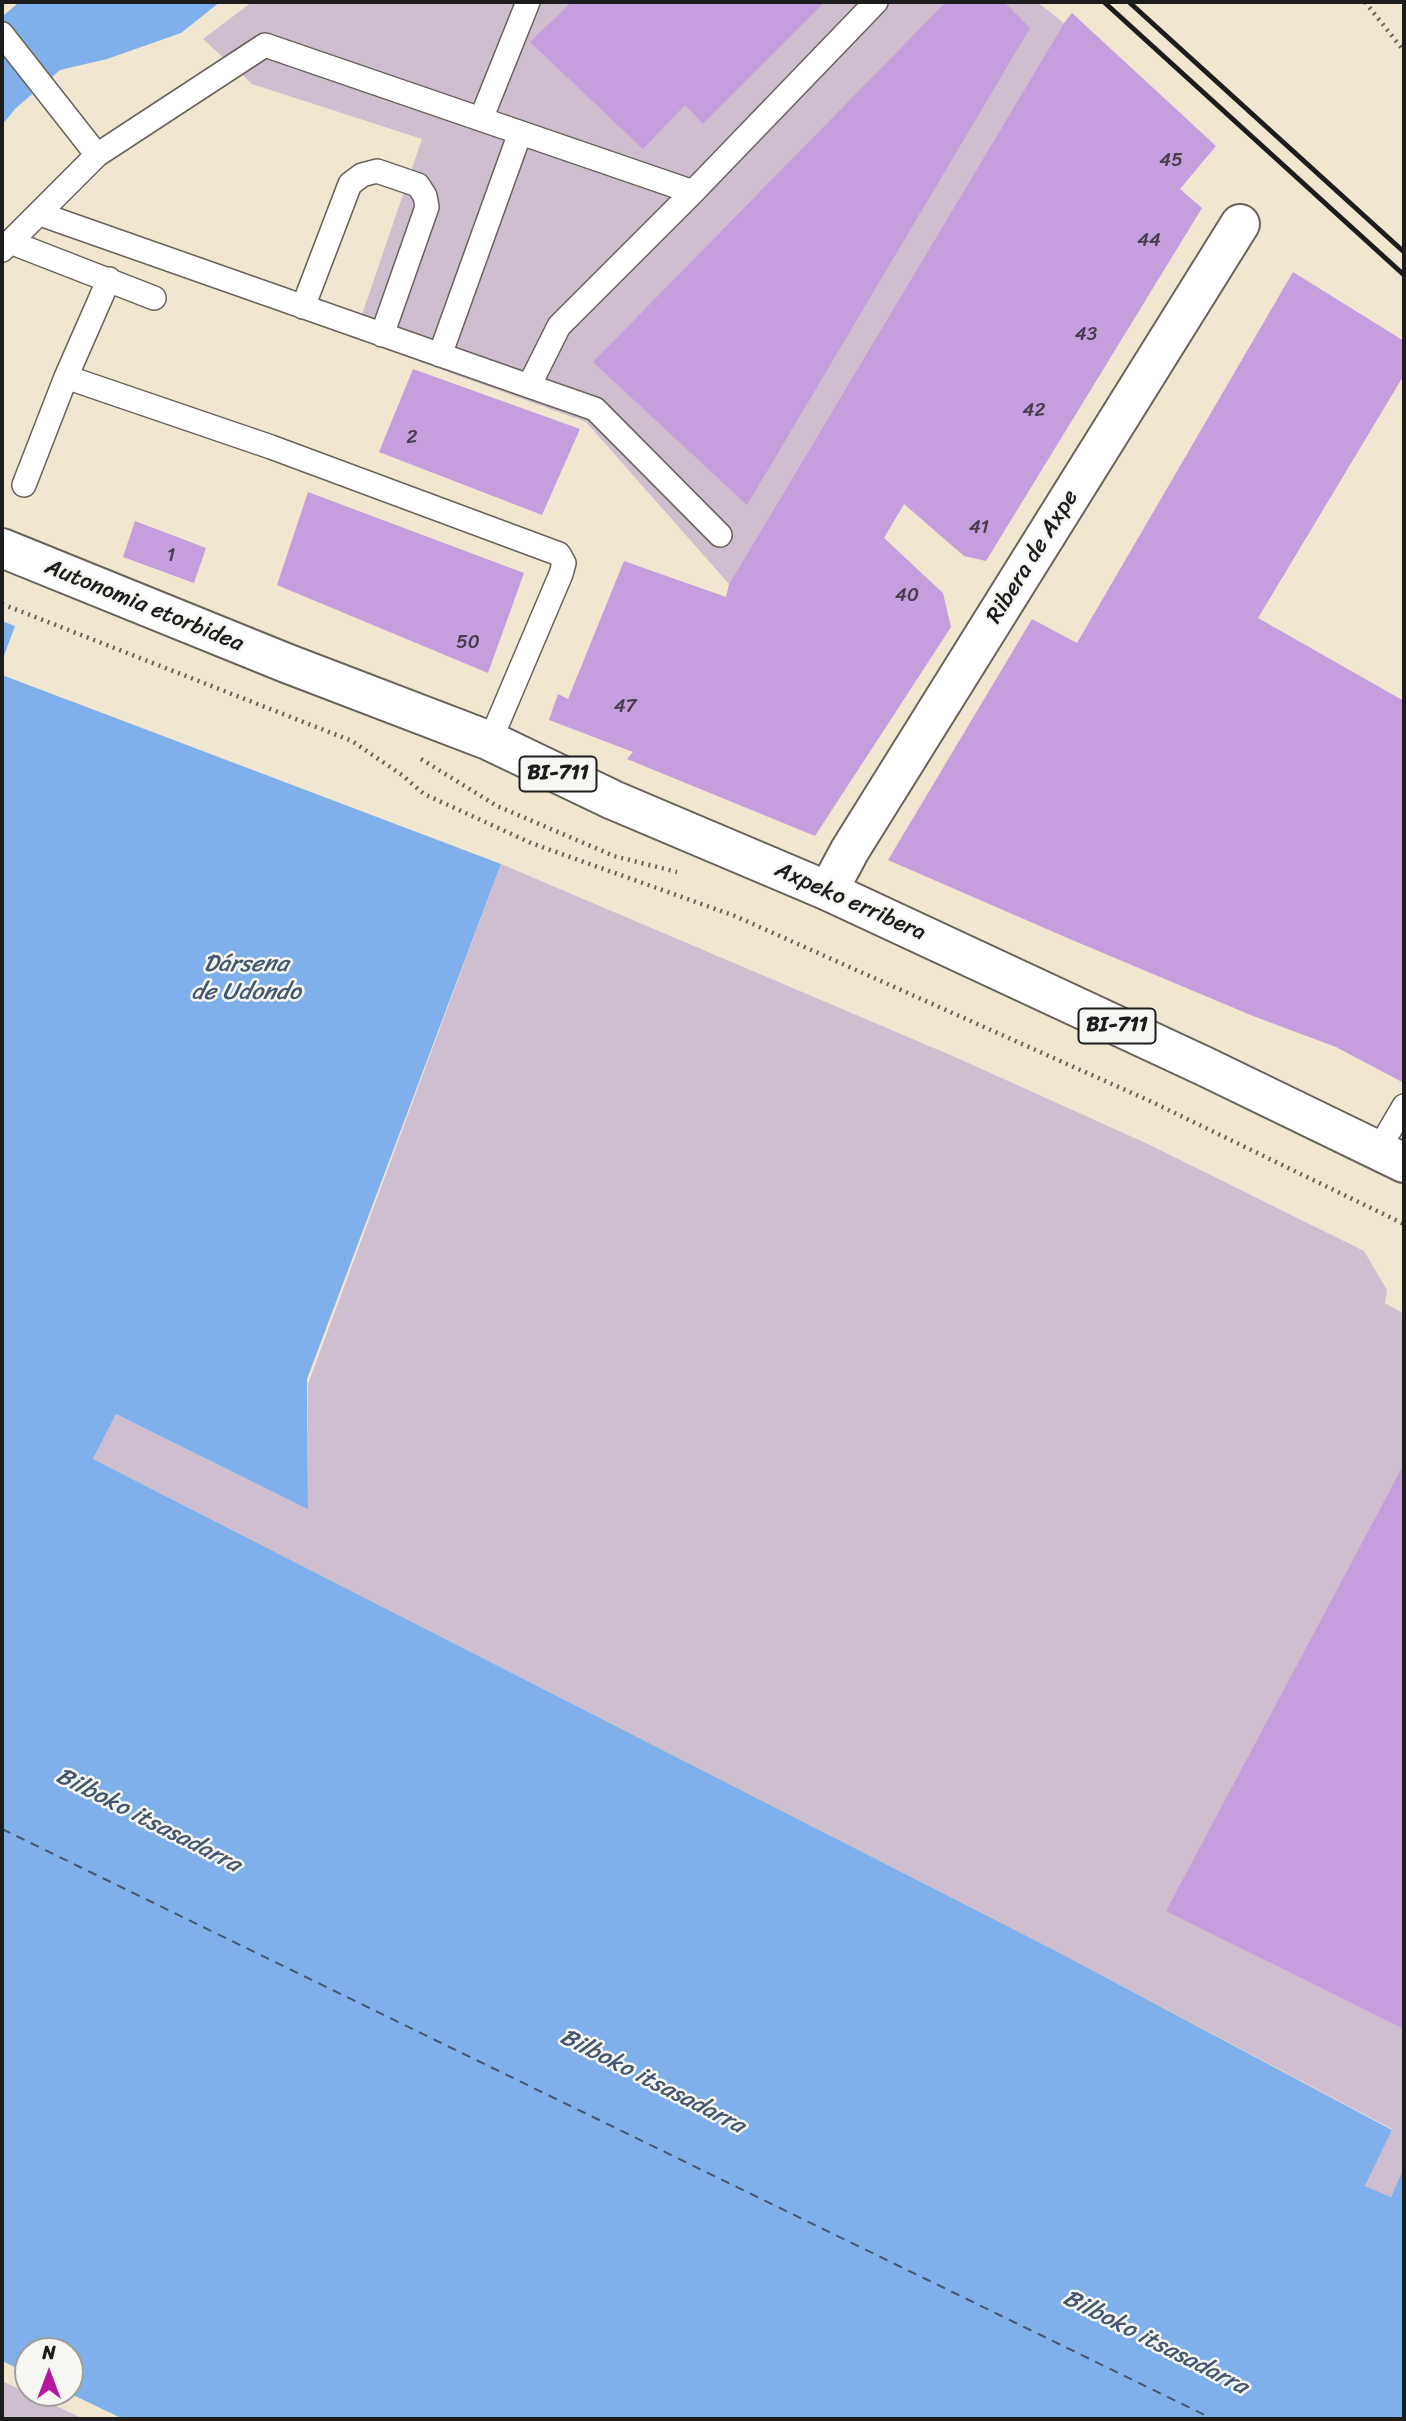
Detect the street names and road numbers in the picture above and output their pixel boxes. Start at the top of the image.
street label: Ribera de Axpe [981,485,1085,629]
street label: Autonomia etorbidea [41,554,247,658]
road number: BI-711 [520,756,596,792]
street label: Axpeko erribera [770,856,930,948]
road number: BI-711 [1078,1009,1156,1044]

